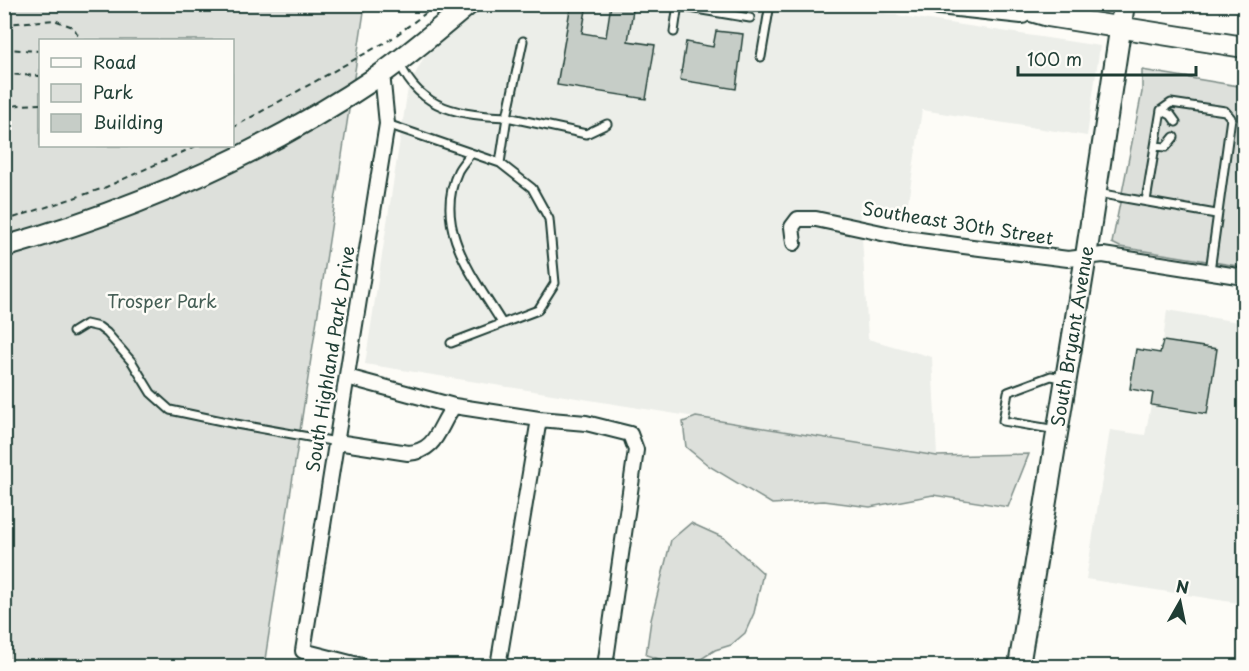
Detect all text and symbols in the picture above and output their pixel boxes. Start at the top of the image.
legend [39,39,234,147]
scale bar [1018,39,1196,77]
text: 100 m [1027,45,1082,72]
text: Road [93,48,137,75]
text: Park [93,78,133,105]
text: Building [93,108,163,135]
street label: Southeast 30th Street [861,194,1056,251]
street label: South Highland Park Drive [298,244,361,474]
street label: South Bryant Avenue [1043,244,1099,429]
park label: Trosper Park [107,287,217,314]
north arrow [1150,572,1210,632]
text: N [1174,573,1191,599]

